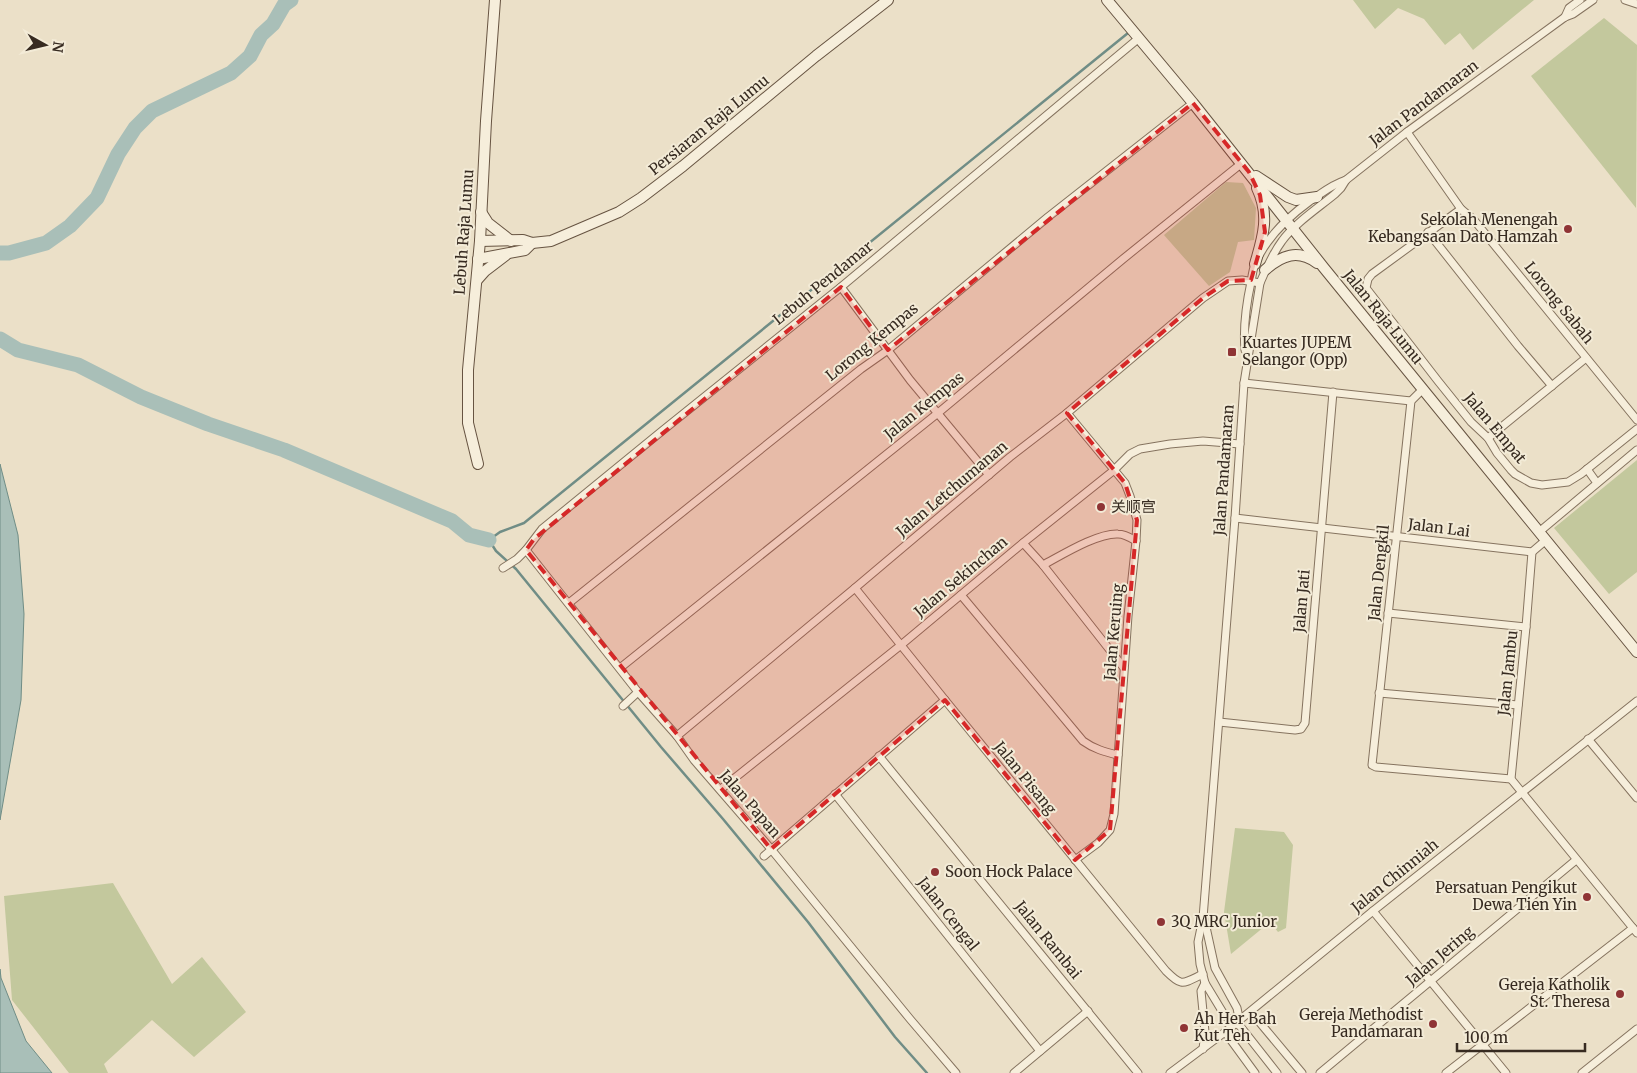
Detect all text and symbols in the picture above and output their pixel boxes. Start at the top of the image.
north arrow [20,20,70,70]
text: N [48,40,68,54]
street label: Jalan Pandamaran [1365,55,1482,150]
street label: Persiaran Raja Lumu [645,70,773,179]
street label: Lebuh Raja Lumu [450,169,477,295]
place label: Sekolah Menengah Kebangsaan Dato Hamzah [1368,210,1558,246]
marker: Sekolah Menengah Kebangsaan Dato Hamzah [1562,223,1574,235]
street label: Lebuh Pendamar [769,236,877,329]
street label: Lorong Sabah [1521,258,1598,347]
street label: Jalan Raja Lumu [1339,265,1427,368]
street label: Lorong Kempas [822,299,922,385]
place label: Kuartes JUPEM Selangor (Opp) [1242,333,1352,369]
marker: Kuartes JUPEM Selangor (Opp) [1226,346,1238,358]
street label: Jalan Kempas [879,368,967,444]
street label: Jalan Empat [1460,388,1531,467]
street label: Jalan Pandamaran [1209,404,1238,537]
street label: Jalan Letchumanan [891,436,1011,541]
place label: 关顺宫 [1111,497,1156,516]
marker: 关顺宫 [1095,501,1107,513]
street label: Jalan Lai [1406,514,1471,541]
street label: Jalan Dengkil [1364,524,1393,623]
street label: Jalan Sekinchan [909,532,1011,622]
street label: Jalan Jati [1289,568,1314,634]
street label: Jalan Keruing [1100,583,1127,682]
street label: Jalan Jambu [1493,629,1521,718]
street label: Jalan Pisang [990,737,1061,818]
street label: Jalan Papan [715,765,785,842]
street label: Jalan Chinniah [1347,835,1442,917]
place label: Soon Hock Palace [945,862,1073,881]
marker: Soon Hock Palace [929,866,941,878]
street label: Jalan Cengal [913,872,983,955]
place label: Persatuan Pengikut Dewa Tien Yin [1435,878,1577,914]
marker: Persatuan Pengikut Dewa Tien Yin [1581,891,1593,903]
street label: Jalan Rambai [1011,896,1086,983]
place label: 3Q MRC Junior [1171,912,1277,931]
marker: 3Q MRC Junior [1155,916,1167,928]
street label: Jalan Jering [1401,922,1478,990]
place label: Gereja Katholik St. Theresa [1499,975,1610,1011]
marker: Gereja Katholik St. Theresa [1614,988,1626,1000]
place label: Gereja Methodist Pandamaran [1299,1005,1423,1041]
place label: Ah Her Bah Kut Teh [1193,1009,1276,1045]
marker: Gereja Methodist Pandamaran [1427,1018,1439,1030]
scale bar [1457,1020,1584,1052]
marker: Ah Her Bah Kut Teh [1178,1022,1190,1034]
text: 100 m [1464,1028,1508,1047]

